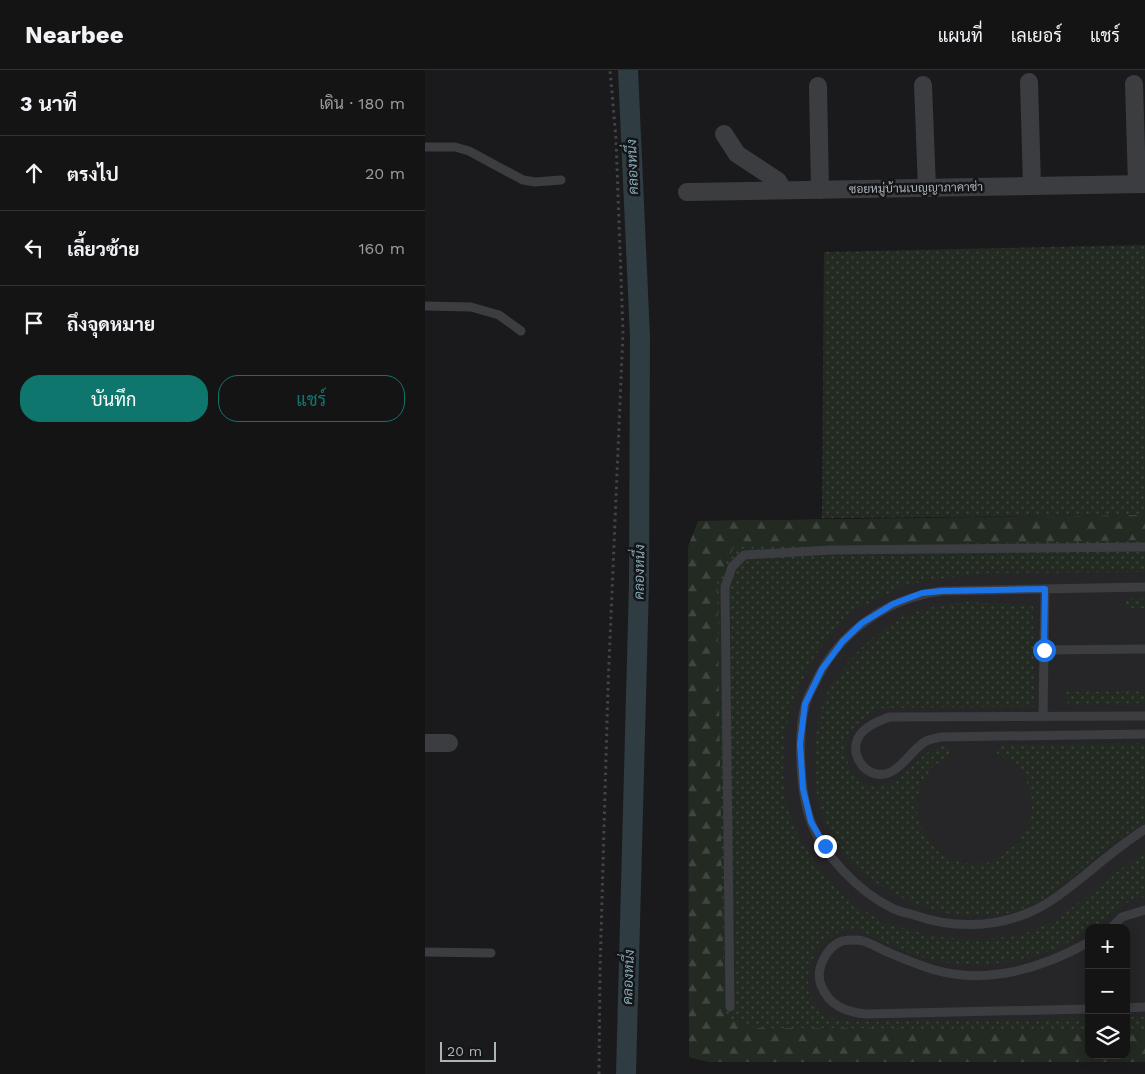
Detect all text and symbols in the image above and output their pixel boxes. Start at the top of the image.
text: Nearbee [25,21,124,49]
text: แผนที่ [938,25,983,46]
text: เลเยอร์ [1011,25,1062,46]
text: แชร์ [1090,25,1120,46]
text: 3 นาที [20,91,77,116]
text: เดิน · 180 m [319,94,405,113]
water label: คลองหนึ่ง [619,139,641,195]
icon: ahead [20,159,48,187]
text: ตรงไป [67,163,119,186]
text: 20 m [365,164,405,183]
street label: ซอยหมู่บ้านเบญญาภาคาซ่า [849,180,983,197]
icon: left [20,234,48,262]
text: เลี้ยวซ้าย [67,238,139,261]
text: 160 m [358,239,405,258]
icon: arrive [20,309,48,337]
text: ถึงจุดหมาย [67,313,155,336]
button: บันทึก [20,375,208,422]
button: แชร์ [218,375,405,422]
water label: คลองหนึ่ง [627,544,647,600]
route start [1033,639,1056,662]
route end [814,835,837,858]
map controls [1085,924,1130,1059]
button: + [1085,924,1130,969]
water label: คลองหนึ่ง [615,949,637,1005]
button: − [1085,969,1130,1014]
button: layers [1085,1014,1130,1059]
scale bar [440,1039,496,1062]
text: 20 m [447,1043,482,1059]

